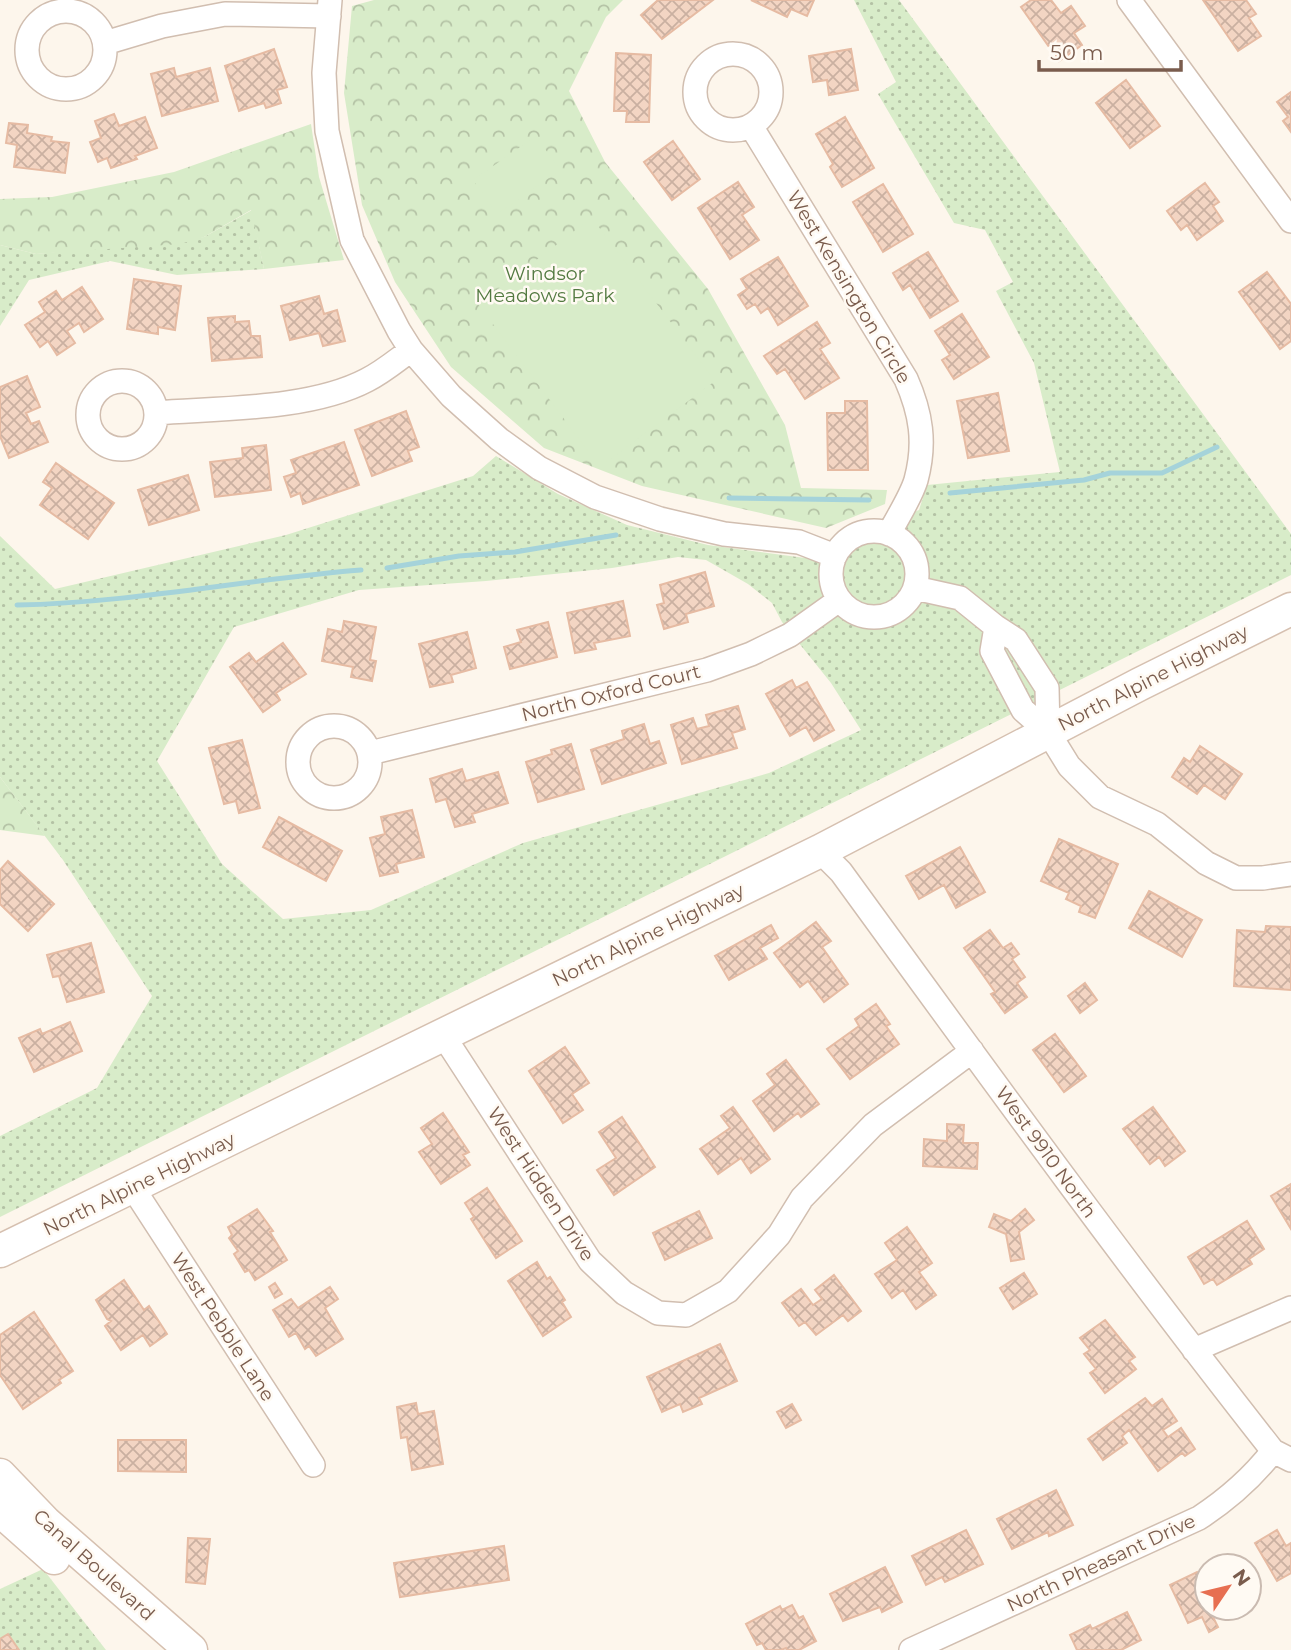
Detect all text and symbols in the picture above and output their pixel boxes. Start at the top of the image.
scale bar [1039,28,1181,72]
text: 50 m [1050,40,1104,65]
street label: West Kensington Circle [782,186,916,388]
park label: Windsor Meadows Park [475,262,615,307]
street label: North Alpine Highway [1054,620,1253,736]
street label: North Oxford Court [519,660,703,726]
street label: North Alpine Highway [548,878,748,991]
street label: West 9910 North [991,1082,1101,1222]
street label: West Hidden Drive [483,1103,599,1265]
street label: North Alpine Highway [39,1127,239,1240]
street label: West Pebble Lane [166,1248,280,1406]
street label: Canal Boulevard [29,1504,159,1626]
street label: North Pheasant Drive [1003,1509,1199,1617]
north arrow [1193,1552,1263,1622]
text: N [1228,1565,1255,1590]

